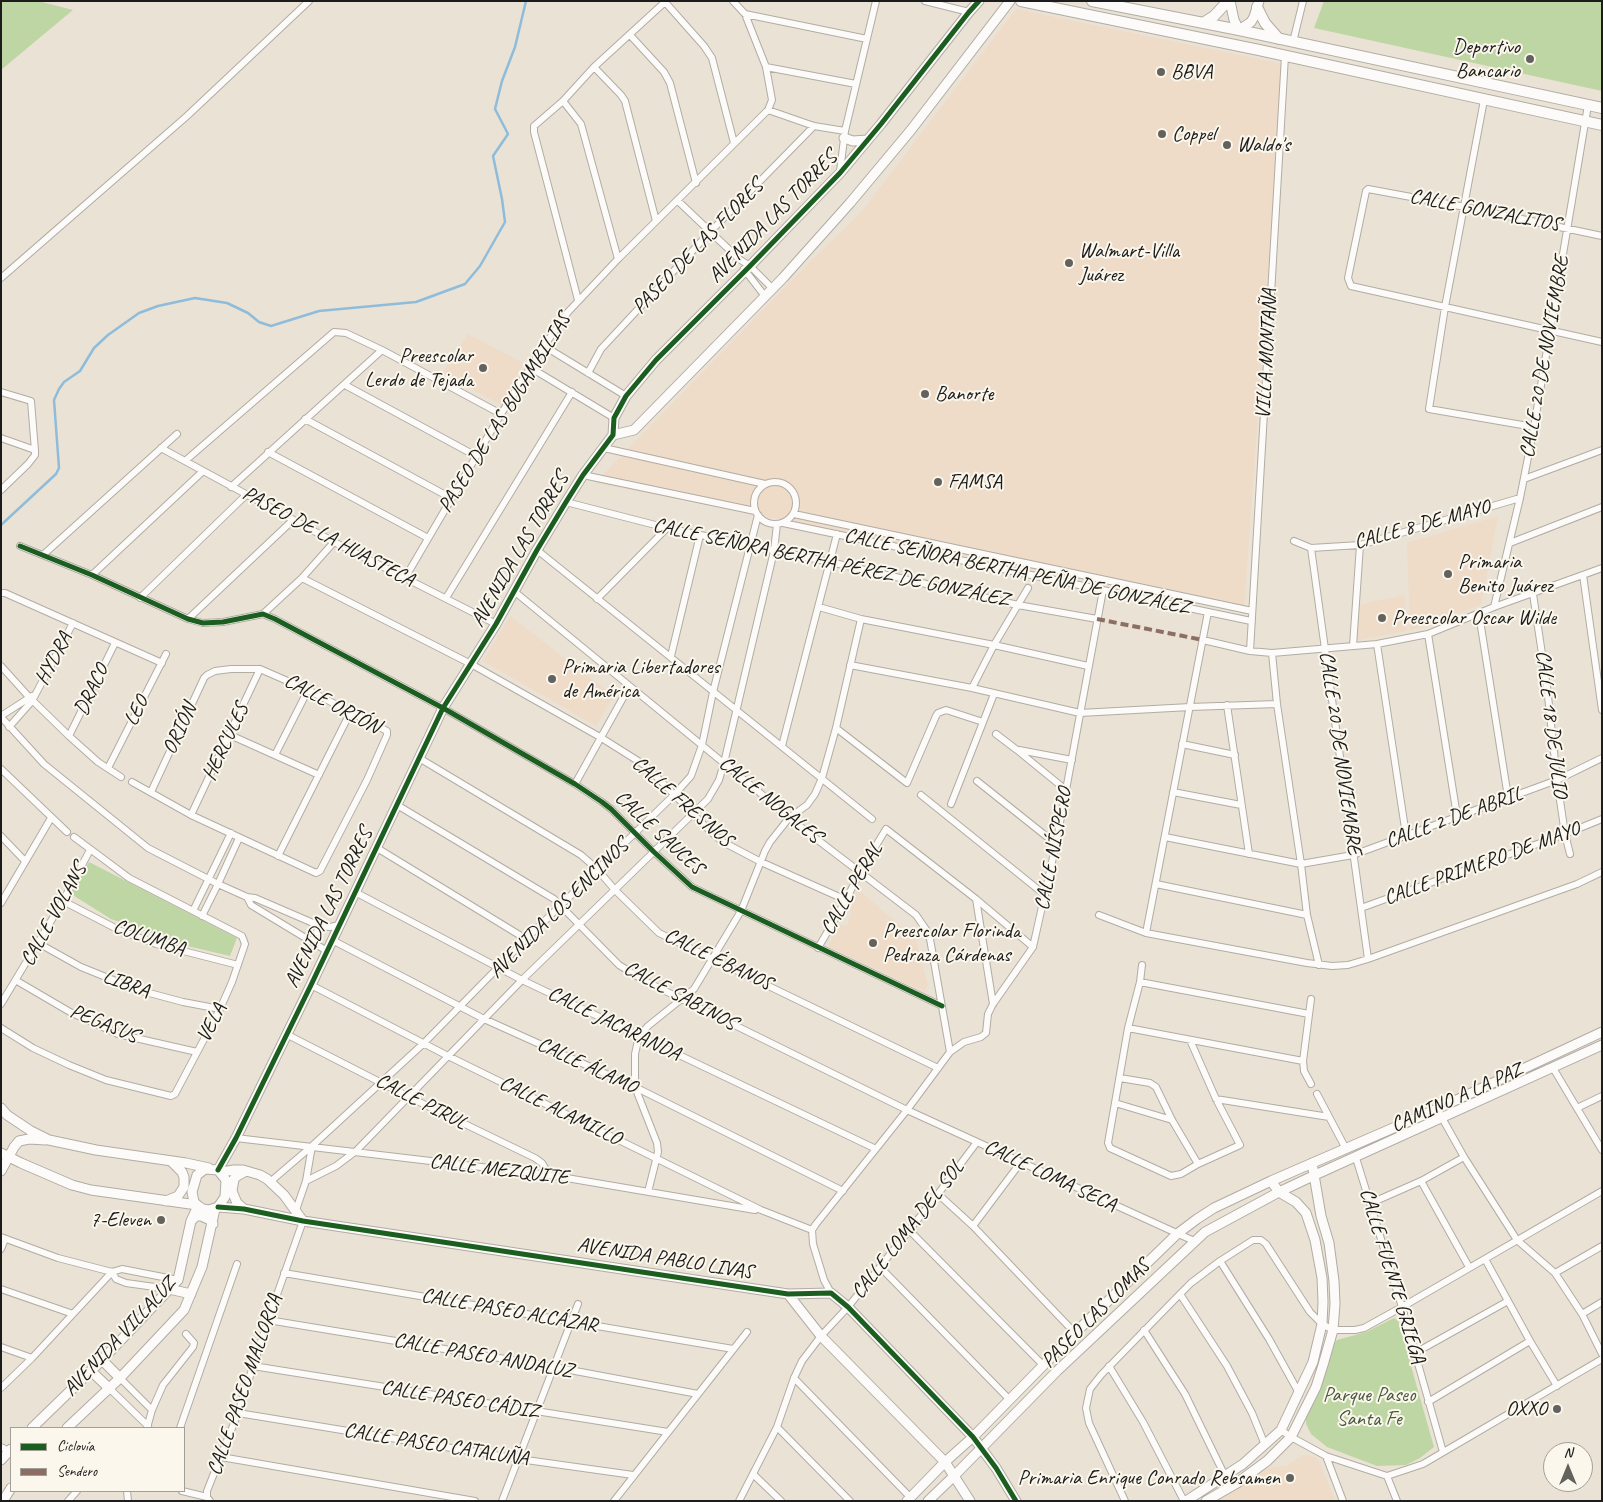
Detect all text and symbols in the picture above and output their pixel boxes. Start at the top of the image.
place label: Deportivo Bancario [1453,34,1520,84]
marker: Deportivo Bancario [1524,53,1536,65]
place label: BBVA [1171,59,1212,85]
marker: BBVA [1155,66,1167,78]
place label: Coppel [1172,121,1216,147]
marker: Coppel [1156,128,1168,140]
place label: Waldo's [1237,132,1290,158]
marker: Waldo's [1221,139,1233,151]
street label: AVENIDA LAS TORRES [703,145,843,289]
street label: PASEO DE LAS FLORES [627,174,769,320]
street label: CALLE GONZALITOS [1408,184,1562,238]
place label: Walmart-Villa Juárez [1079,238,1179,288]
street label: CALLE 20 DE NOVIEMBRE [1515,254,1575,460]
marker: Walmart-Villa Juárez [1063,257,1075,269]
street label: VILLA MONTAÑA [1251,288,1283,420]
street label: PASEO DE LAS BUGAMBILIAS [433,308,577,518]
place label: Preescolar Lerdo de Tejada [365,343,473,393]
marker: Preescolar Lerdo de Tejada [477,362,489,374]
place label: Banorte [935,381,993,407]
marker: Banorte [919,388,931,400]
street label: AVENIDA LAS TORRES [465,468,575,632]
place label: FAMSA [948,469,1002,495]
marker: FAMSA [932,476,944,488]
street label: PASEO DE LA HUASTECA [238,481,418,593]
street label: CALLE 8 DE MAYO [1351,495,1493,555]
street label: CALLE SEÑORA BERTHA PÉREZ DE GONZÁLEZ [651,513,1011,613]
street label: CALLE SEÑORA BERTHA PEÑA DE GONZÁLEZ [842,523,1192,621]
place label: Primaria Benito Juárez [1458,549,1553,599]
marker: Primaria Benito Juárez [1442,568,1454,580]
place label: Preescolar Oscar Wilde [1392,605,1556,631]
marker: Preescolar Oscar Wilde [1376,612,1388,624]
street label: HYDRA [30,628,78,690]
street label: CALLE 18 DE JULIO [1529,649,1573,799]
street label: CALLE 20 DE NOVIEMBRE [1313,650,1367,856]
place label: Primaria Libertadores de América [562,654,720,704]
street label: DRACO [69,660,115,720]
street label: CALLE ORIÓN [280,668,384,740]
marker: Primaria Libertadores de América [546,673,558,685]
street label: LEO [119,692,155,730]
street label: HERCULES [197,699,255,785]
street label: ORIÓN [157,700,203,758]
street label: CALLE FRESNOS [626,751,738,853]
street label: CALLE NOGALES [714,751,826,849]
street label: CALLE 2 DE ABRIL [1382,782,1526,854]
street label: CALLE SAUCES [609,785,709,881]
street label: CALLE NÍSPERO [1030,786,1078,912]
street label: CALLE PRIMERO DE MAYO [1380,817,1584,911]
street label: AVENIDA LAS TORRES [279,824,379,992]
street label: AVENIDA LOS ENCINOS [484,834,634,984]
street label: CALLE PERAL [815,838,889,940]
street label: CALLE VOLANS [15,859,93,971]
street label: COLUMBA [110,914,188,962]
place label: Preescolar Florinda Pedraza Cárdenas [883,918,1020,968]
street label: CALLE ÉBANOS [660,923,776,997]
marker: Preescolar Florinda Pedraza Cárdenas [867,937,879,949]
street label: CALLE SABINOS [619,956,741,1036]
street label: LIBRA [99,964,153,1004]
street label: CALLE JACARANDA [543,981,685,1067]
street label: PEGASUS [66,999,142,1049]
street label: VELA [192,999,232,1047]
street label: CALLE ÁLAMO [533,1032,641,1100]
street label: CAMINO A LA PAZ [1387,1058,1527,1138]
street label: CALLE PIRUL [371,1068,471,1136]
street label: CALLE ALAMILLO [495,1071,625,1151]
street label: CALLE LOMA SECA [980,1134,1120,1218]
street label: CALLE MEZQUITE [428,1149,570,1191]
street label: CALLE LOMA DEL SOL [846,1156,970,1304]
street label: CALLE FUENTE GRIEGA [1353,1185,1431,1367]
place label: 7-Eleven [90,1207,151,1233]
marker: 7-Eleven [155,1214,167,1226]
street label: AVENIDA PABLO LIVAS [575,1233,755,1285]
street label: PASEO LAS LOMAS [1036,1254,1156,1374]
street label: AVENIDA VILLALUZ [58,1272,182,1402]
street label: CALLE PASEO ALCÁZAR [419,1283,599,1339]
street label: CALLE PASEO MALLORCA [202,1291,288,1479]
street label: CALLE PASEO ANDALUZ [391,1328,575,1384]
street label: CALLE PASEO CÁDIZ [379,1375,541,1425]
park label: Parque Paseo Santa Fe [1323,1382,1415,1432]
place label: OXXO [1506,1396,1547,1422]
marker: OXXO [1551,1403,1563,1415]
street label: CALLE PASEO CATALUÑA [342,1418,530,1472]
legend [10,1427,185,1492]
text: Ciclovía [57,1437,94,1456]
north arrow [1543,1442,1593,1492]
text: N [1564,1444,1572,1461]
text: Sendero [57,1462,97,1481]
place label: Primaria Enrique Conrado Rebsamen [1018,1465,1280,1491]
marker: Primaria Enrique Conrado Rebsamen [1284,1472,1296,1484]

